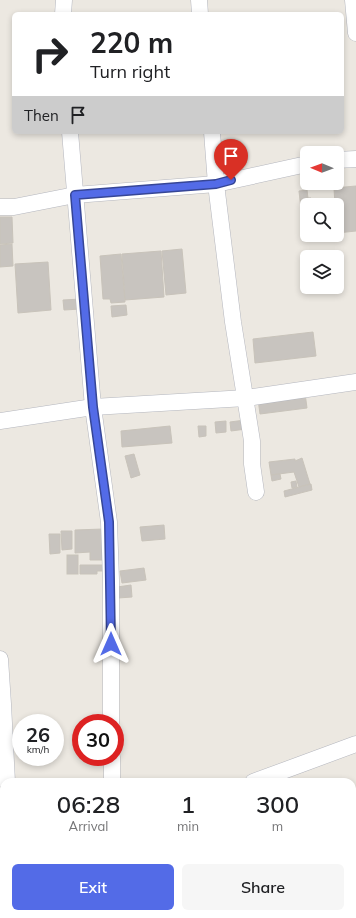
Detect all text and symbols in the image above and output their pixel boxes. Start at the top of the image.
text: 220 m [90,25,173,60]
icon: right [24,28,76,80]
text: Turn right [90,60,170,83]
icon: arrive [67,104,89,126]
text: Then [24,106,59,125]
pin [214,139,248,180]
icon: arrive [220,145,242,167]
north arrow [300,146,344,190]
map controls [300,146,344,294]
button: search [300,198,344,242]
button: layers [300,250,344,294]
position arrow [90,623,132,665]
speed limit sign: 30 [72,714,124,766]
text: 26 [26,722,50,747]
text: km/h [27,743,49,756]
text: 06:28 [57,789,120,819]
text: 1 [181,789,195,819]
text: 300 [256,789,299,819]
text: Arrival [69,818,108,834]
text: min [177,818,199,834]
text: m [272,818,283,834]
button: Exit [12,864,174,910]
button: Share [182,864,344,910]

